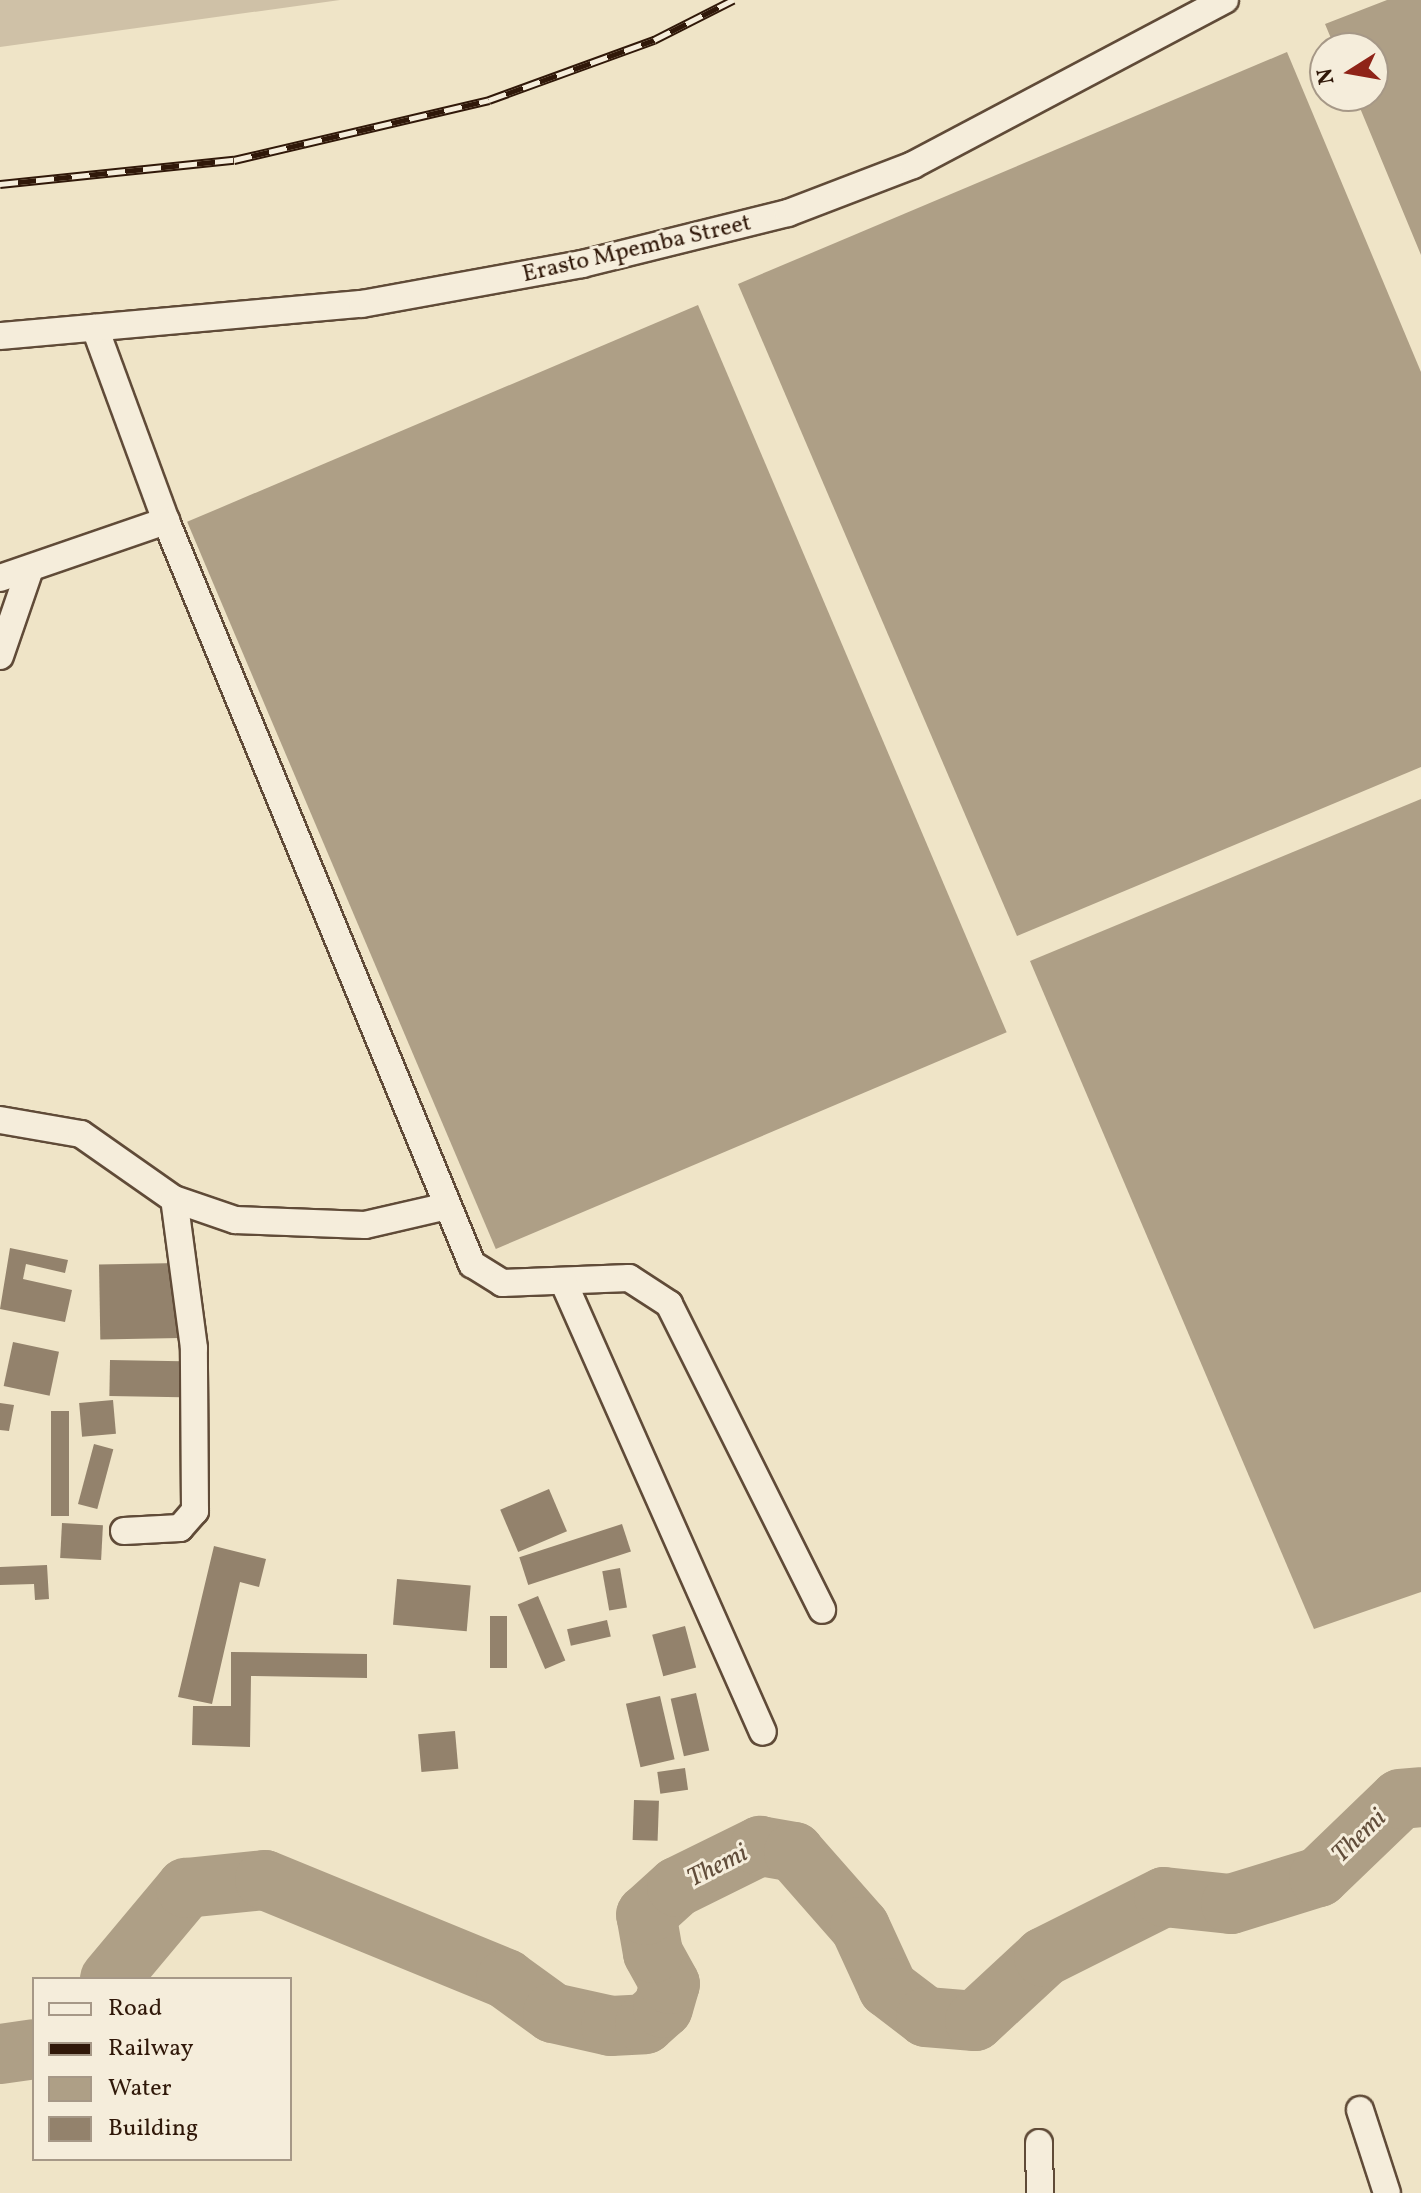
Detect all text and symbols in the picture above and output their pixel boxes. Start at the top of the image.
north arrow [1309,32,1389,112]
text: N [1310,65,1344,87]
street label: Erasto Mpemba Street [520,210,754,290]
water label: Themi [1326,1804,1394,1870]
water label: Themi [683,1839,753,1895]
legend [32,1977,292,2161]
text: Road [108,1992,162,2026]
text: Railway [108,2032,194,2066]
text: Water [108,2072,172,2106]
text: Building [108,2112,198,2146]

